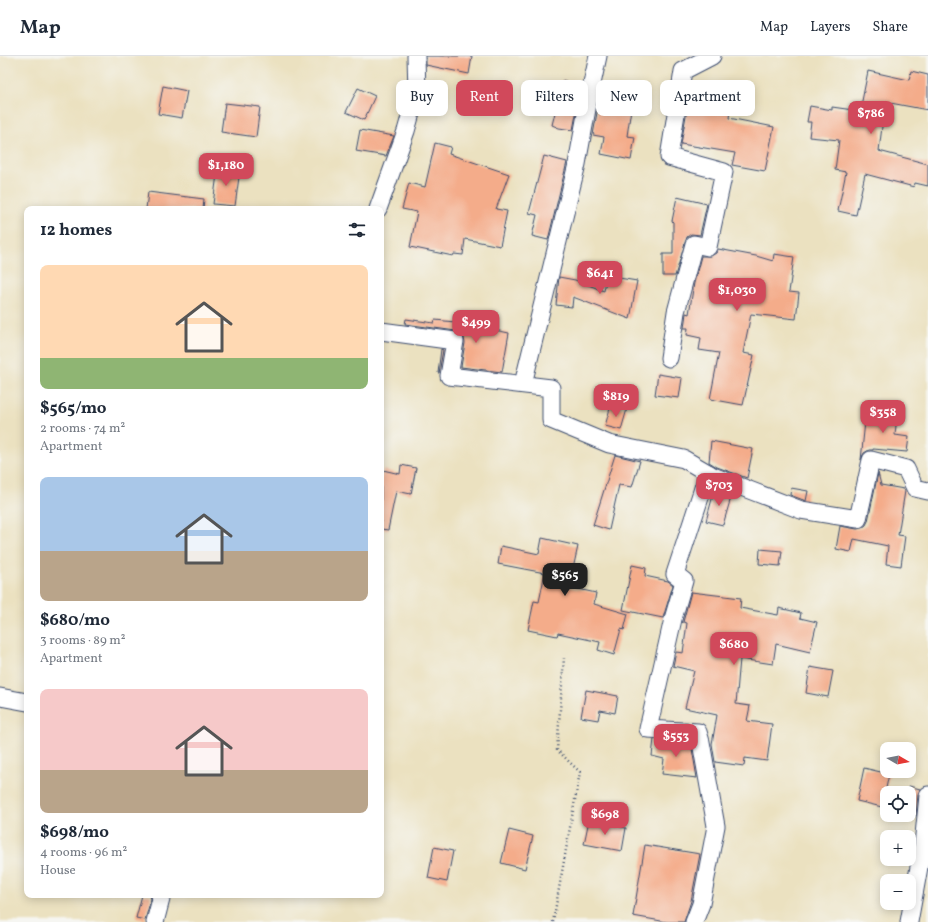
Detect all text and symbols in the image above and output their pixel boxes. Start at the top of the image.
text: Map [20,15,61,41]
text: Map [760,18,788,37]
text: Layers [810,18,850,37]
text: Share [872,18,908,37]
chip: Buy [396,80,448,116]
chip: Rent [456,80,513,116]
chip: Filters [521,80,588,116]
chip: New [596,80,652,116]
chip: Apartment [660,80,755,116]
pin: $786 [847,101,895,135]
text: $786 [857,105,885,123]
pin: $1,180 [193,153,259,187]
text: $1,180 [208,157,244,175]
text: 12 homes [40,219,112,242]
icon: filters [346,219,368,241]
pin: $641 [576,261,624,295]
text: $641 [586,265,614,283]
pin: $1,030 [704,278,770,312]
text: $1,030 [718,282,756,300]
icon: home [168,291,240,363]
pin: $499 [452,310,500,344]
text: $499 [461,314,491,332]
pin: $819 [592,384,640,418]
text: $819 [603,388,629,406]
text: $565/mo [40,397,107,420]
pin: $358 [859,400,907,434]
text: $358 [869,404,897,422]
text: 2 rooms · 74 m² [40,420,125,438]
text: Apartment [40,438,103,456]
pin: $703 [695,473,743,507]
text: $703 [705,477,733,495]
icon: home [168,503,240,575]
pin: $565 [541,563,589,597]
text: $565 [552,567,578,585]
text: $680/mo [40,609,110,632]
text: 3 rooms · 89 m² [40,632,126,650]
pin: $680 [710,632,758,666]
text: $680 [719,636,749,654]
text: Apartment [40,650,103,668]
icon: home [168,715,240,787]
pin: $553 [652,724,700,758]
text: $553 [663,728,689,746]
north arrow [880,742,916,778]
map controls [880,742,916,910]
button: locate [880,786,916,822]
pin: $698 [581,802,629,836]
text: $698 [591,806,619,824]
text: $698/mo [40,821,109,844]
button: + [880,830,916,866]
text: 4 rooms · 96 m² [40,844,127,862]
text: House [40,862,76,880]
button: − [880,874,916,910]

